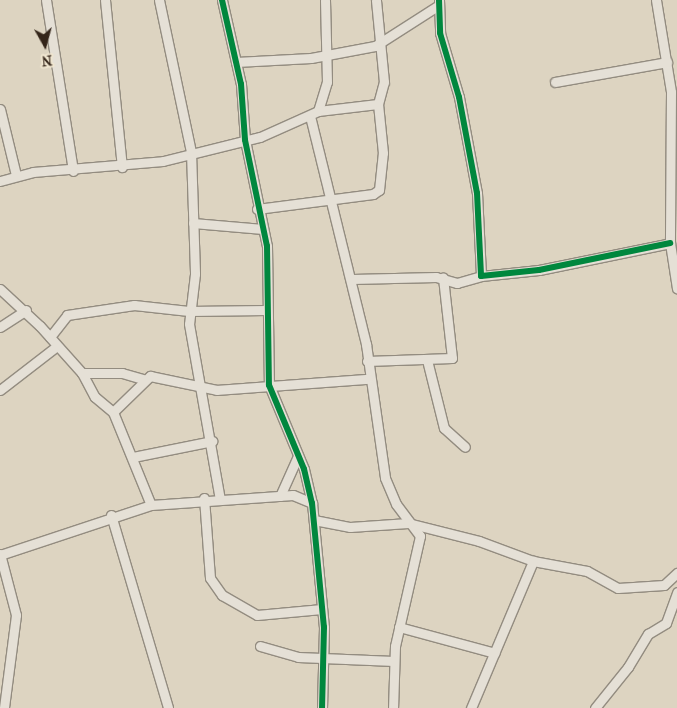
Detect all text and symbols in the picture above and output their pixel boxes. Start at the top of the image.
north arrow [20,20,70,70]
text: N [41,51,53,69]

